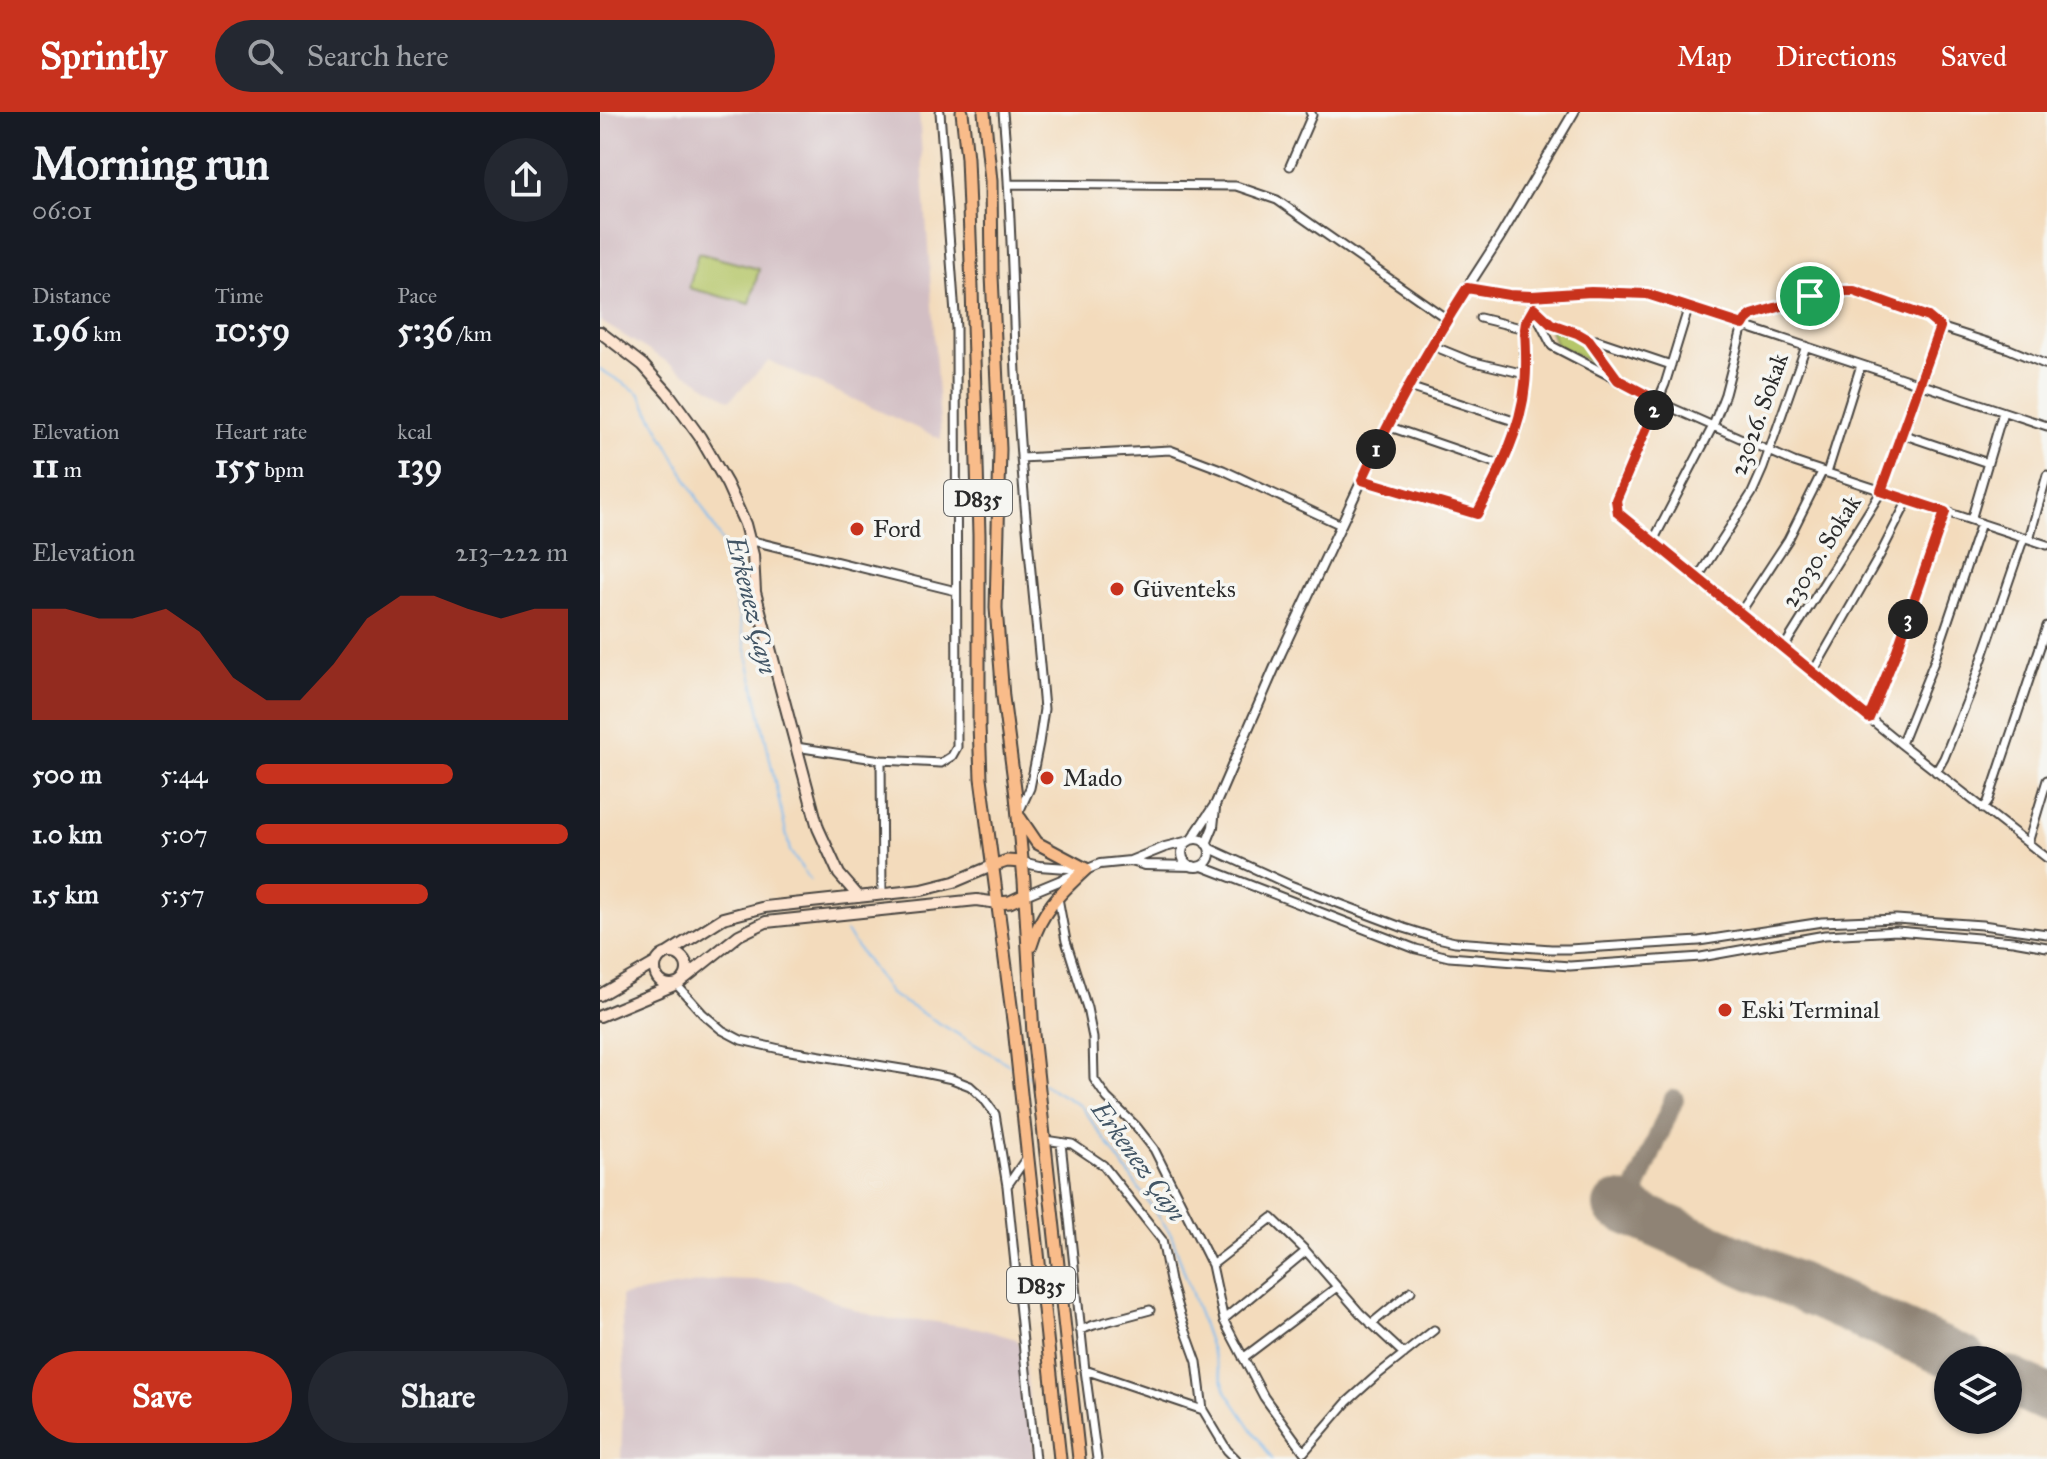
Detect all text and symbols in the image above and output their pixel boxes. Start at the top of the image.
search box [215,20,775,92]
text: Sprintly [40,33,167,79]
icon: search [243,34,287,78]
text: Search here [307,38,449,74]
text: Map [1677,39,1732,74]
text: Directions [1776,39,1897,74]
text: Saved [1941,39,2007,74]
text: Morning run [32,137,269,191]
button: share [484,138,568,222]
text: 06:01 [32,194,92,226]
pin [1776,262,1844,330]
icon: arrive [1788,274,1832,318]
text: Distance [32,282,111,309]
text: Time [215,282,263,309]
text: Pace [397,282,437,309]
text: 1.96 [32,309,88,350]
text: 10:59 [215,309,290,350]
text: 5:36 [397,309,453,350]
text: km [88,320,122,347]
text: /km [453,320,492,347]
street label: 23026. Sokak [1723,348,1795,479]
pin: 2 [1634,390,1674,430]
text: 2 [1649,396,1659,423]
text: Elevation [32,418,119,445]
text: Heart rate [215,418,307,445]
text: kcal [397,418,432,445]
pin: 1 [1356,429,1396,469]
text: 1 [1372,435,1380,462]
text: 11 [32,445,59,486]
text: 155 [215,445,259,486]
text: 139 [397,445,443,486]
text: m [59,456,82,483]
text: bpm [259,456,304,483]
road number: D835 [944,480,1012,516]
street label: 23030. Sokak [1774,488,1868,613]
place label: Ford [873,514,921,544]
marker: Ford [848,520,866,538]
water label: Erkenez Çayı [719,532,785,678]
text: Elevation [32,536,135,568]
text: 213–222 m [455,536,568,568]
place label: Güventeks [1133,574,1236,604]
marker: Güventeks [1108,580,1126,598]
pin: 3 [1888,599,1928,639]
text: 3 [1904,605,1912,632]
text: 500 m [32,758,102,790]
text: 5:44 [160,758,208,790]
place label: Mado [1063,763,1122,793]
marker: Mado [1038,769,1056,787]
text: 1.0 km [32,818,102,850]
text: 5:07 [160,818,208,850]
text: 1.5 km [32,878,99,910]
text: 5:57 [160,878,205,910]
place label: Eski Terminal [1741,995,1880,1025]
marker: Eski Terminal [1716,1001,1734,1019]
water label: Erkenez Çayı [1084,1094,1194,1228]
road number: D835 [1007,1267,1075,1303]
map controls [1934,1346,2022,1434]
button: layers [1934,1346,2022,1434]
button: Save [32,1351,292,1443]
button: Share [308,1351,568,1443]

